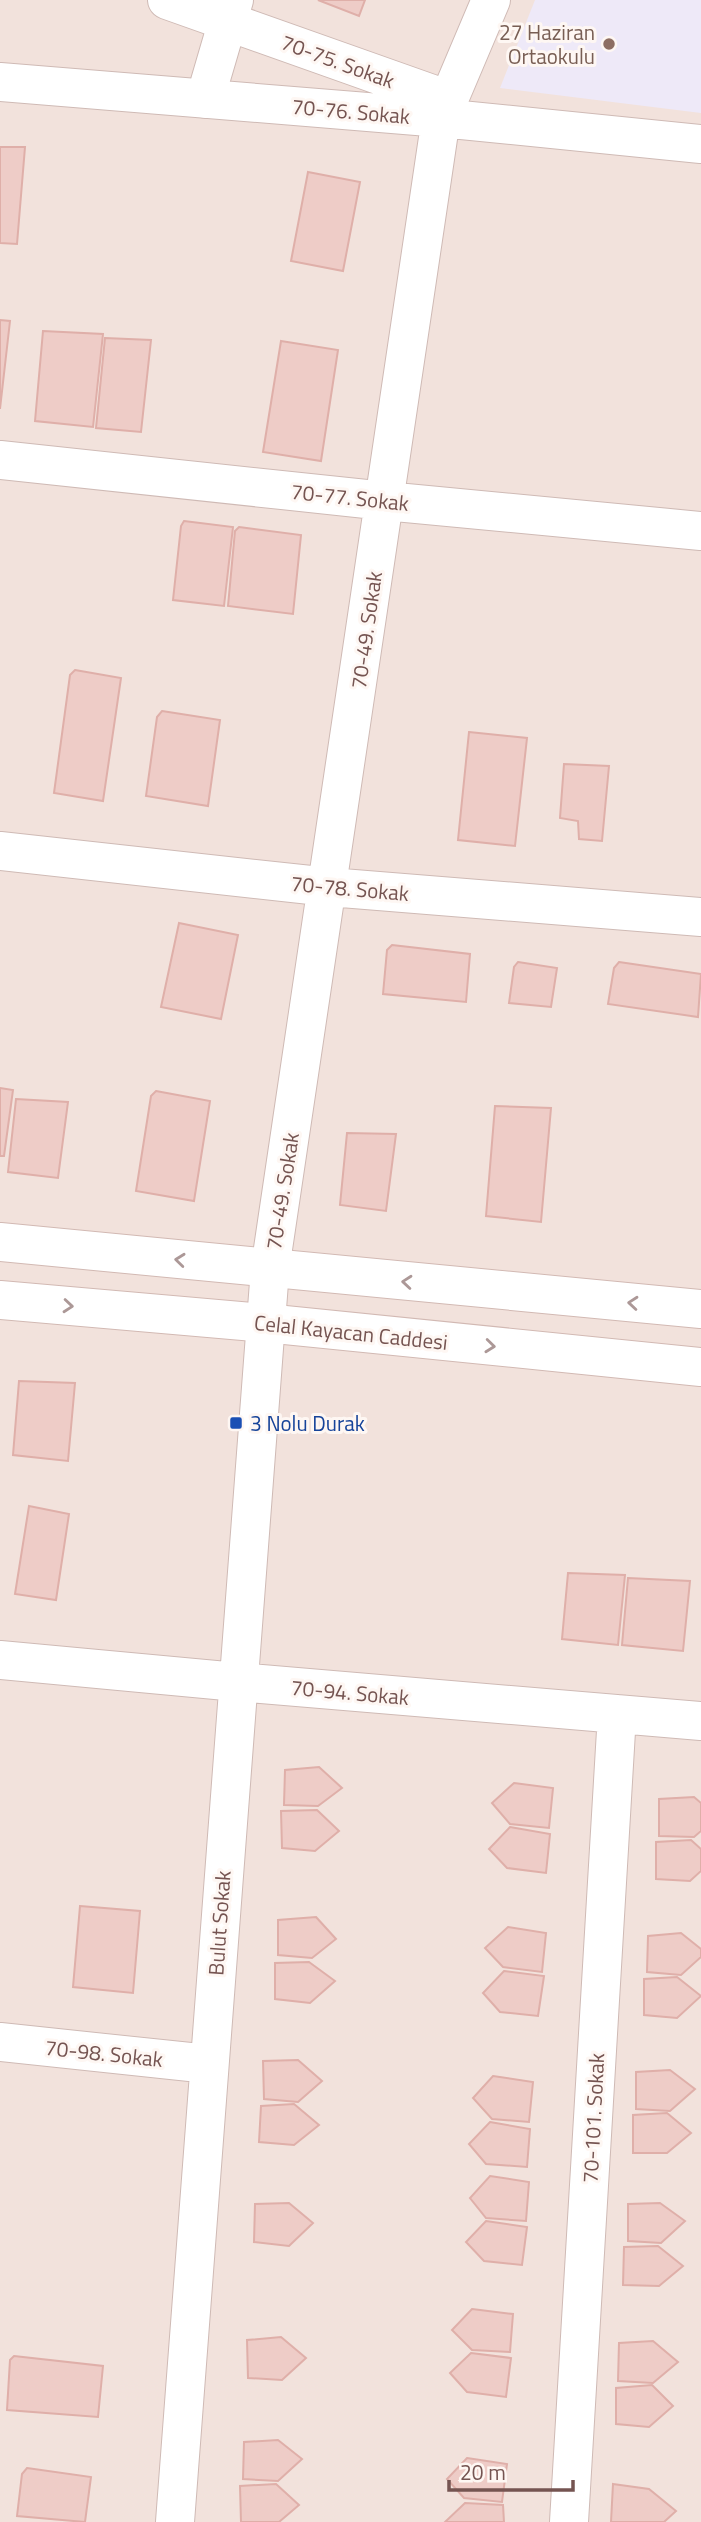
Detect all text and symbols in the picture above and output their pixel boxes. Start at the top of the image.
place label: 27 Haziran Ortaokulu [499,16,595,72]
street label: 70-75. Sokak [277,26,399,96]
marker: 27 Haziran Ortaokulu [601,36,617,52]
street label: 70-76. Sokak [291,90,411,132]
street label: 70-77. Sokak [289,475,411,519]
street label: 70-49. Sokak [342,569,390,691]
street label: 70-78. Sokak [290,867,410,909]
street label: 70-49. Sokak [257,1130,307,1252]
one-way arrow [174,1252,186,1267]
one-way arrow [401,1275,412,1290]
one-way arrow [627,1296,638,1311]
one-way arrow [63,1298,74,1313]
street label: Celal Kayacan Caddesi [253,1306,449,1358]
one-way arrow [484,1338,495,1353]
place label: 3 Nolu Durak [250,1407,365,1439]
marker: 3 Nolu Durak [228,1415,244,1431]
street label: 70-94. Sokak [290,1671,410,1713]
street label: Bulut Sokak [199,1869,239,1977]
street label: 70-98. Sokak [43,2031,165,2075]
street label: 70-101. Sokak [574,2052,612,2184]
scale bar [449,2448,573,2492]
text: 20 m [460,2456,506,2488]

